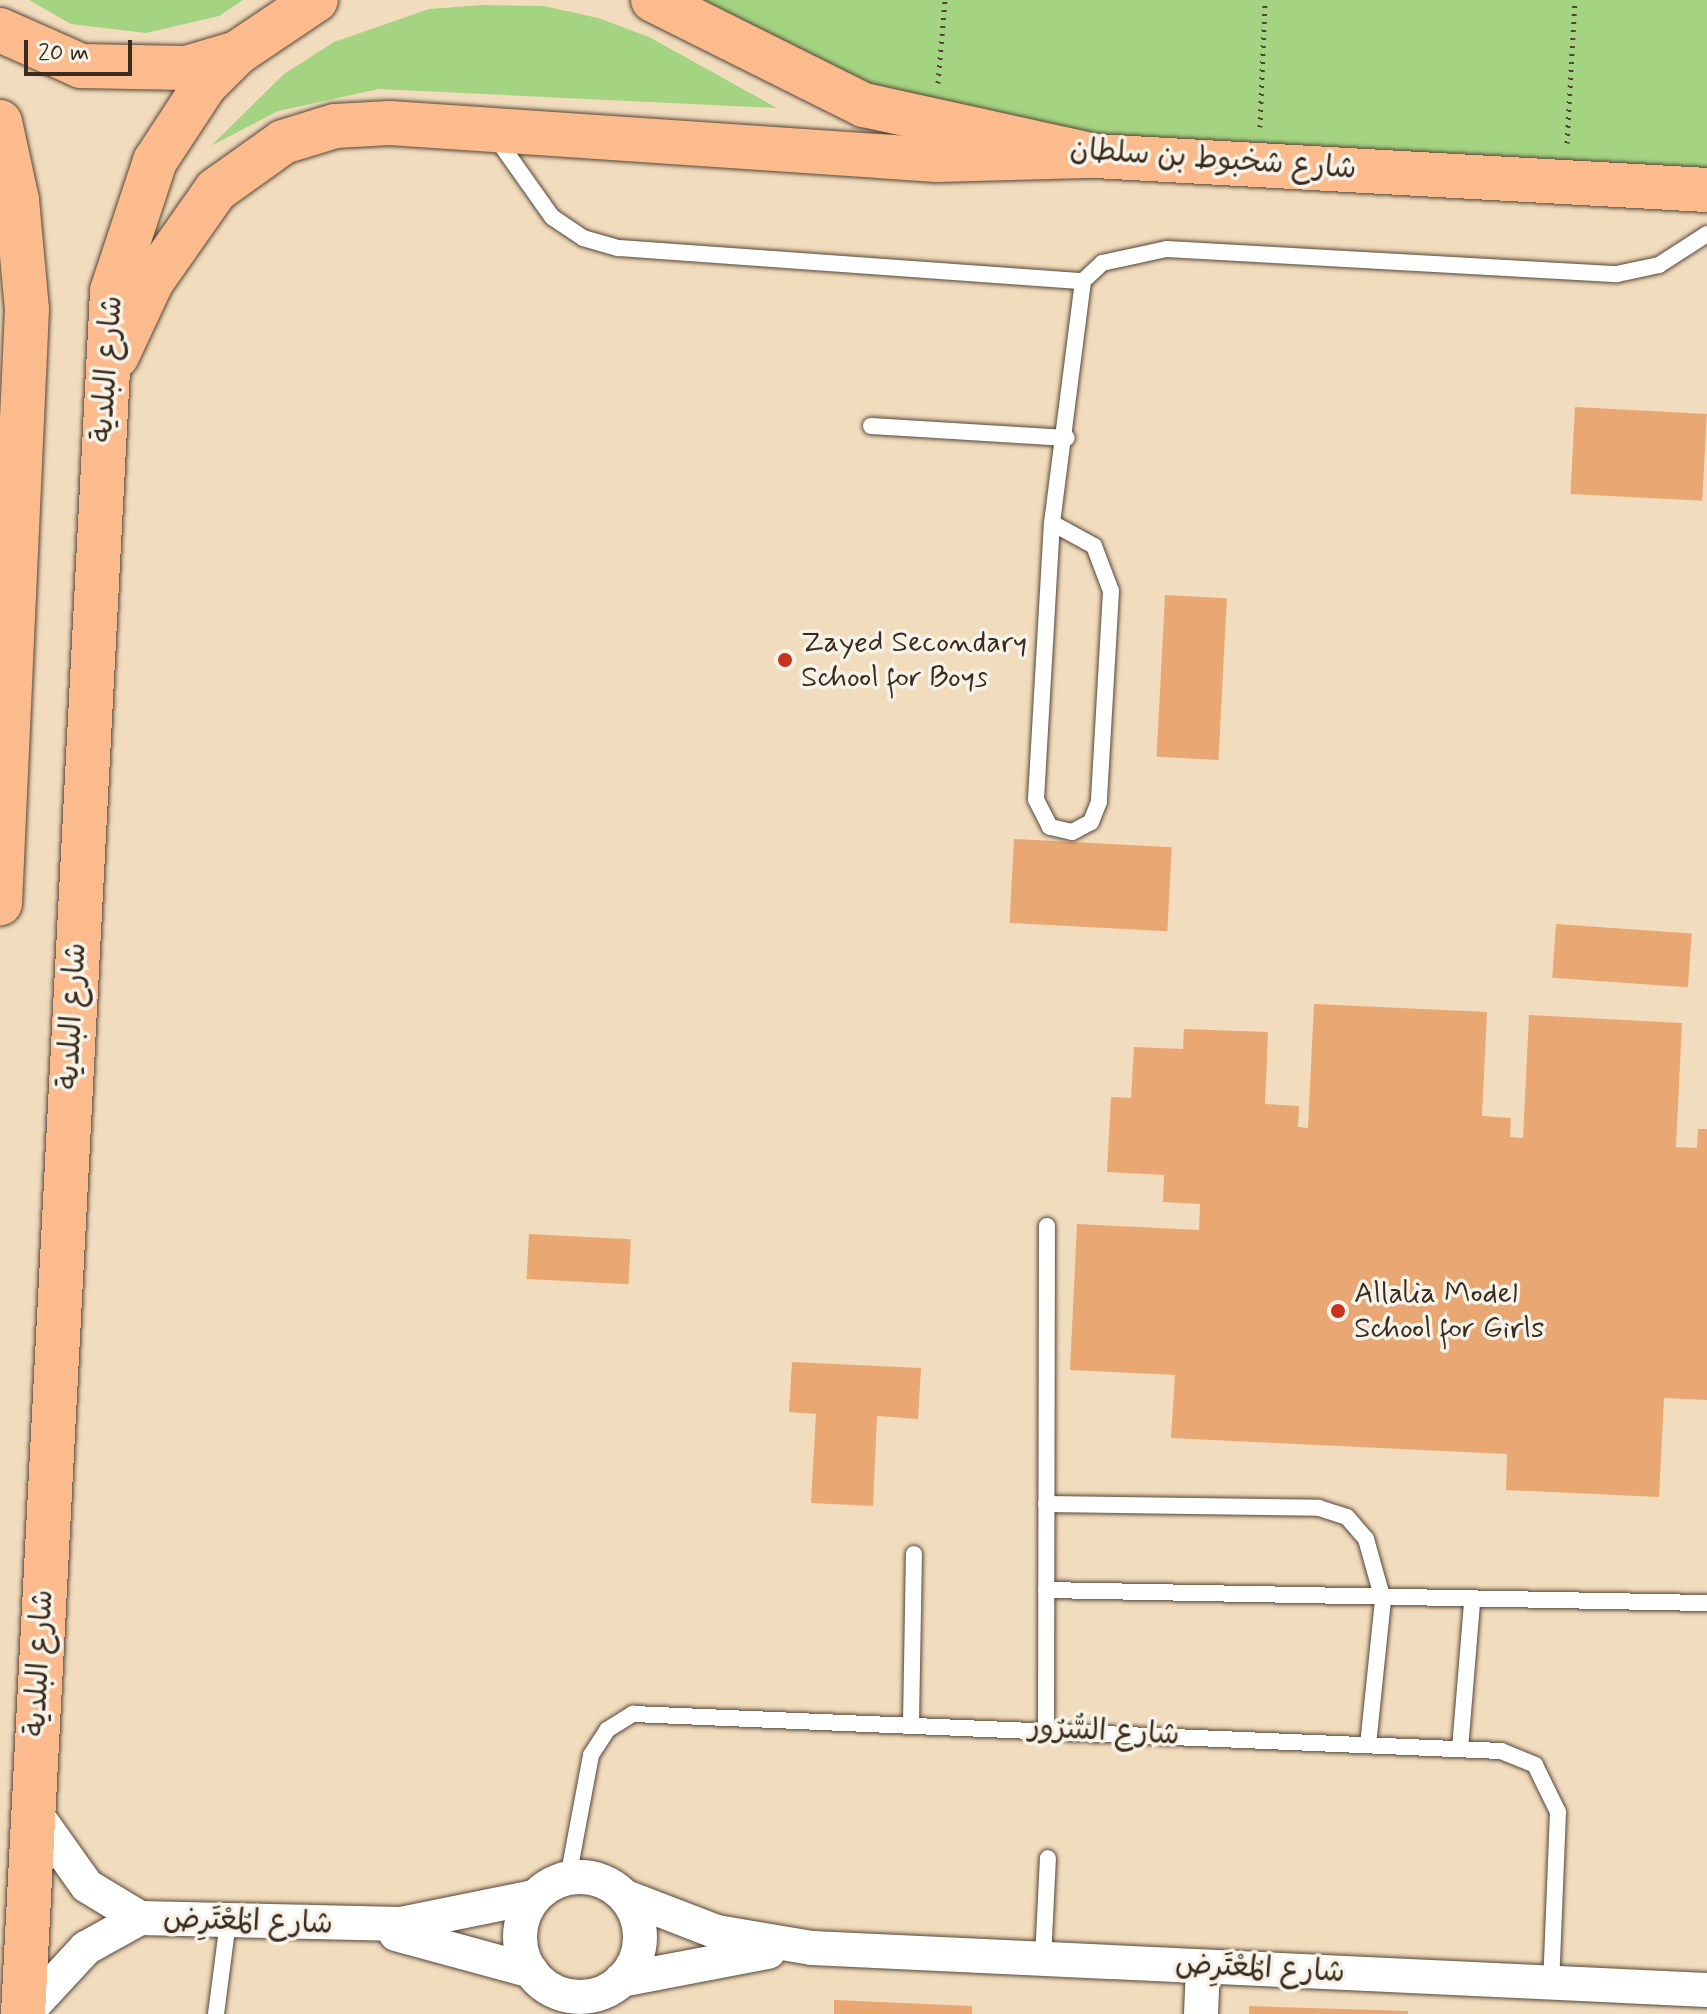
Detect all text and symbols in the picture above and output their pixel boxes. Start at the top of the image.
scale bar [28,24,136,74]
text: 20 m [38,38,89,69]
street label: شارع شخبوط بن سلطان [1069,132,1357,188]
street label: شارع البلدية [85,294,131,444]
place label: Zayed Secondary School for Boys [801,625,1031,696]
marker: Zayed Secondary School for Boys [776,651,794,669]
street label: شارع البلدية [51,942,95,1090]
place label: Allalia Model School for Girls [1354,1276,1541,1346]
marker: Allalia Model School for Girls [1329,1302,1347,1320]
street label: شارع البلدية [18,1589,62,1737]
street label: شارع السُّرُور [1028,1710,1180,1754]
street label: شارع المُعْتَرِض [162,1901,334,1943]
street label: شارع المُعْتَرِض [1174,1947,1346,1991]

